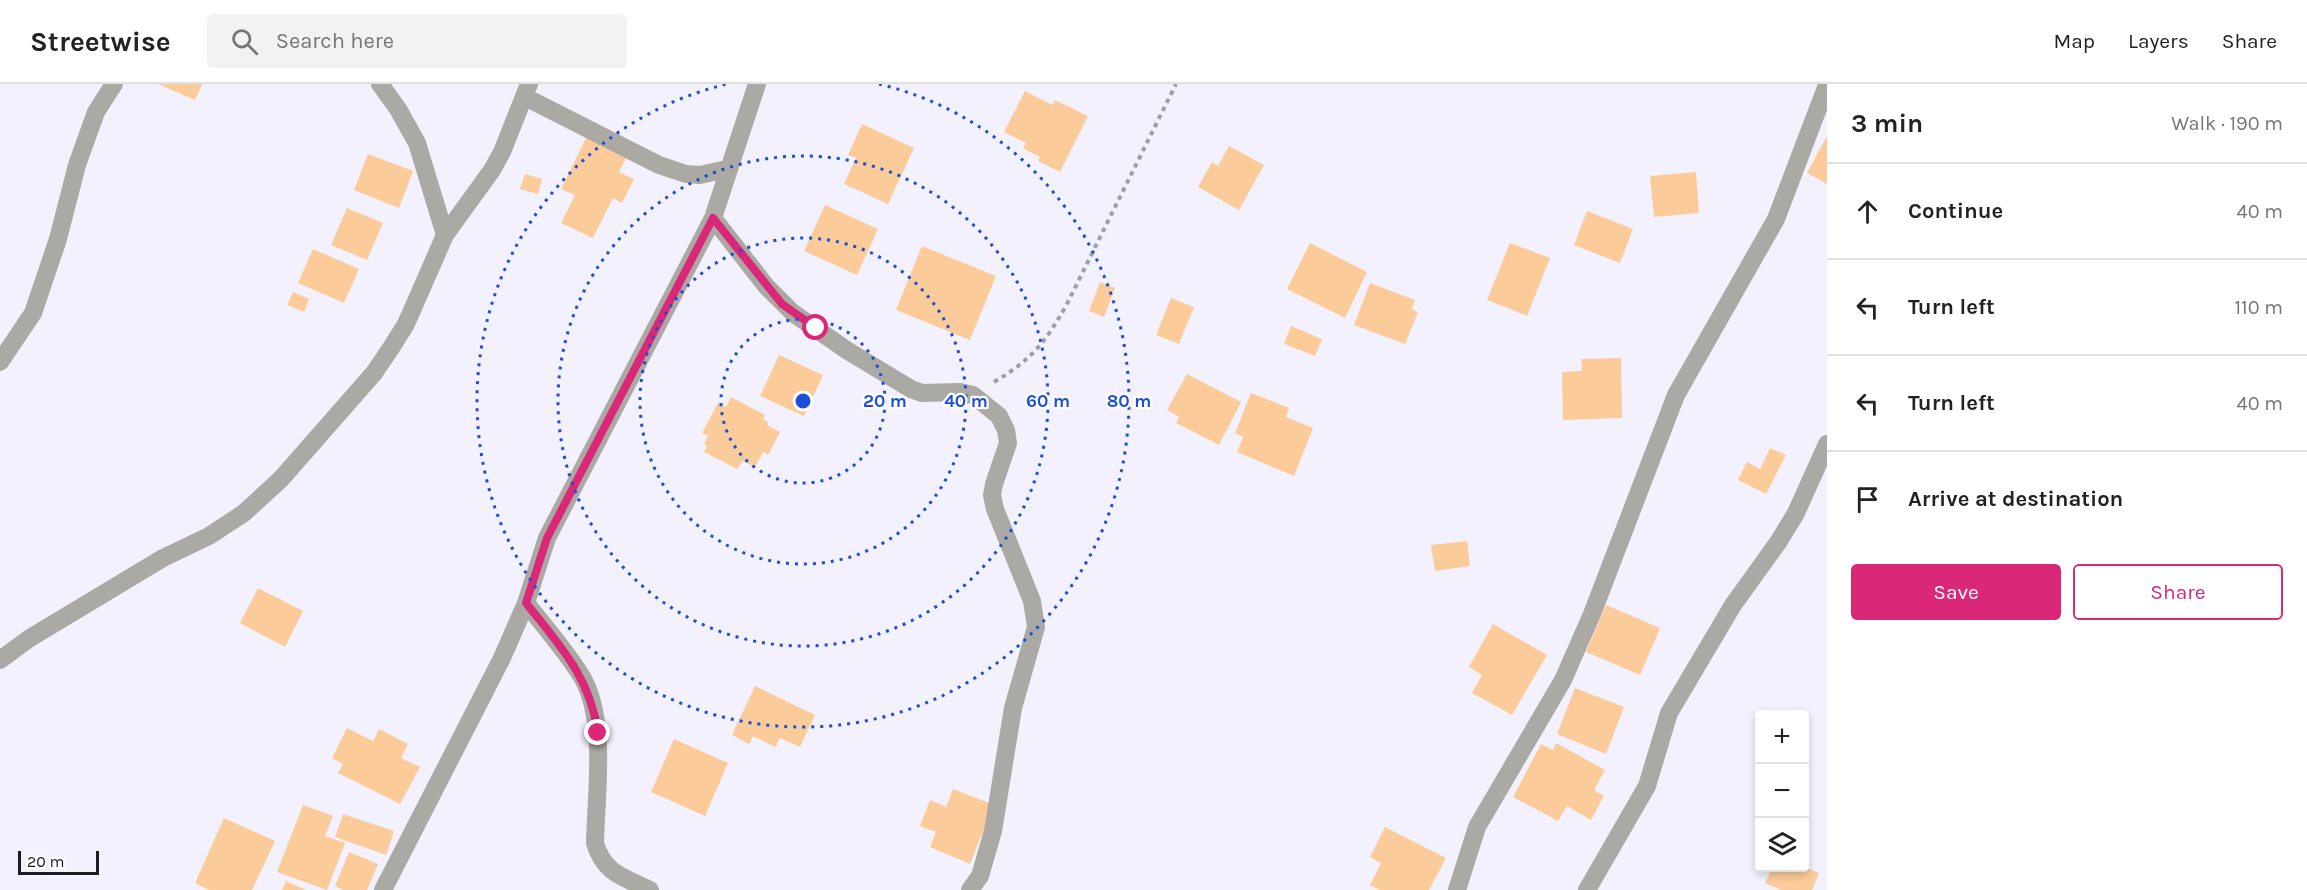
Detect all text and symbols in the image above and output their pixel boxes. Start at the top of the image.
search box [207,14,627,68]
text: Streetwise [30,25,171,58]
icon: search [228,25,261,58]
text: Search here [276,28,394,54]
text: Map [2053,29,2095,53]
text: Layers [2128,29,2189,53]
text: Share [2222,29,2277,53]
text: 3 min [1851,108,1923,139]
text: Walk · 190 m [2171,112,2283,135]
icon: ahead [1851,195,1884,228]
text: Continue [1908,198,2003,224]
text: 40 m [2237,200,2283,223]
icon: left [1851,291,1884,324]
text: Turn left [1908,294,1995,320]
text: 110 m [2234,296,2283,319]
route start [802,314,828,340]
icon: left [1851,387,1884,420]
text: 20 m [863,390,907,412]
text: 40 m [944,390,988,412]
text: 60 m [1026,390,1070,412]
text: 80 m [1107,390,1151,412]
text: Turn left [1908,390,1995,416]
centre of rings [793,391,813,411]
text: 40 m [2237,392,2283,415]
icon: arrive [1851,483,1884,516]
text: Arrive at destination [1908,486,2123,512]
button: Save [1851,564,2061,620]
button: Share [2073,564,2283,620]
map controls [1755,710,1809,872]
button: + [1755,710,1809,764]
route end [584,719,610,745]
button: − [1755,764,1809,818]
button: layers [1755,818,1809,872]
scale bar [18,848,99,876]
text: 20 m [27,852,65,871]

